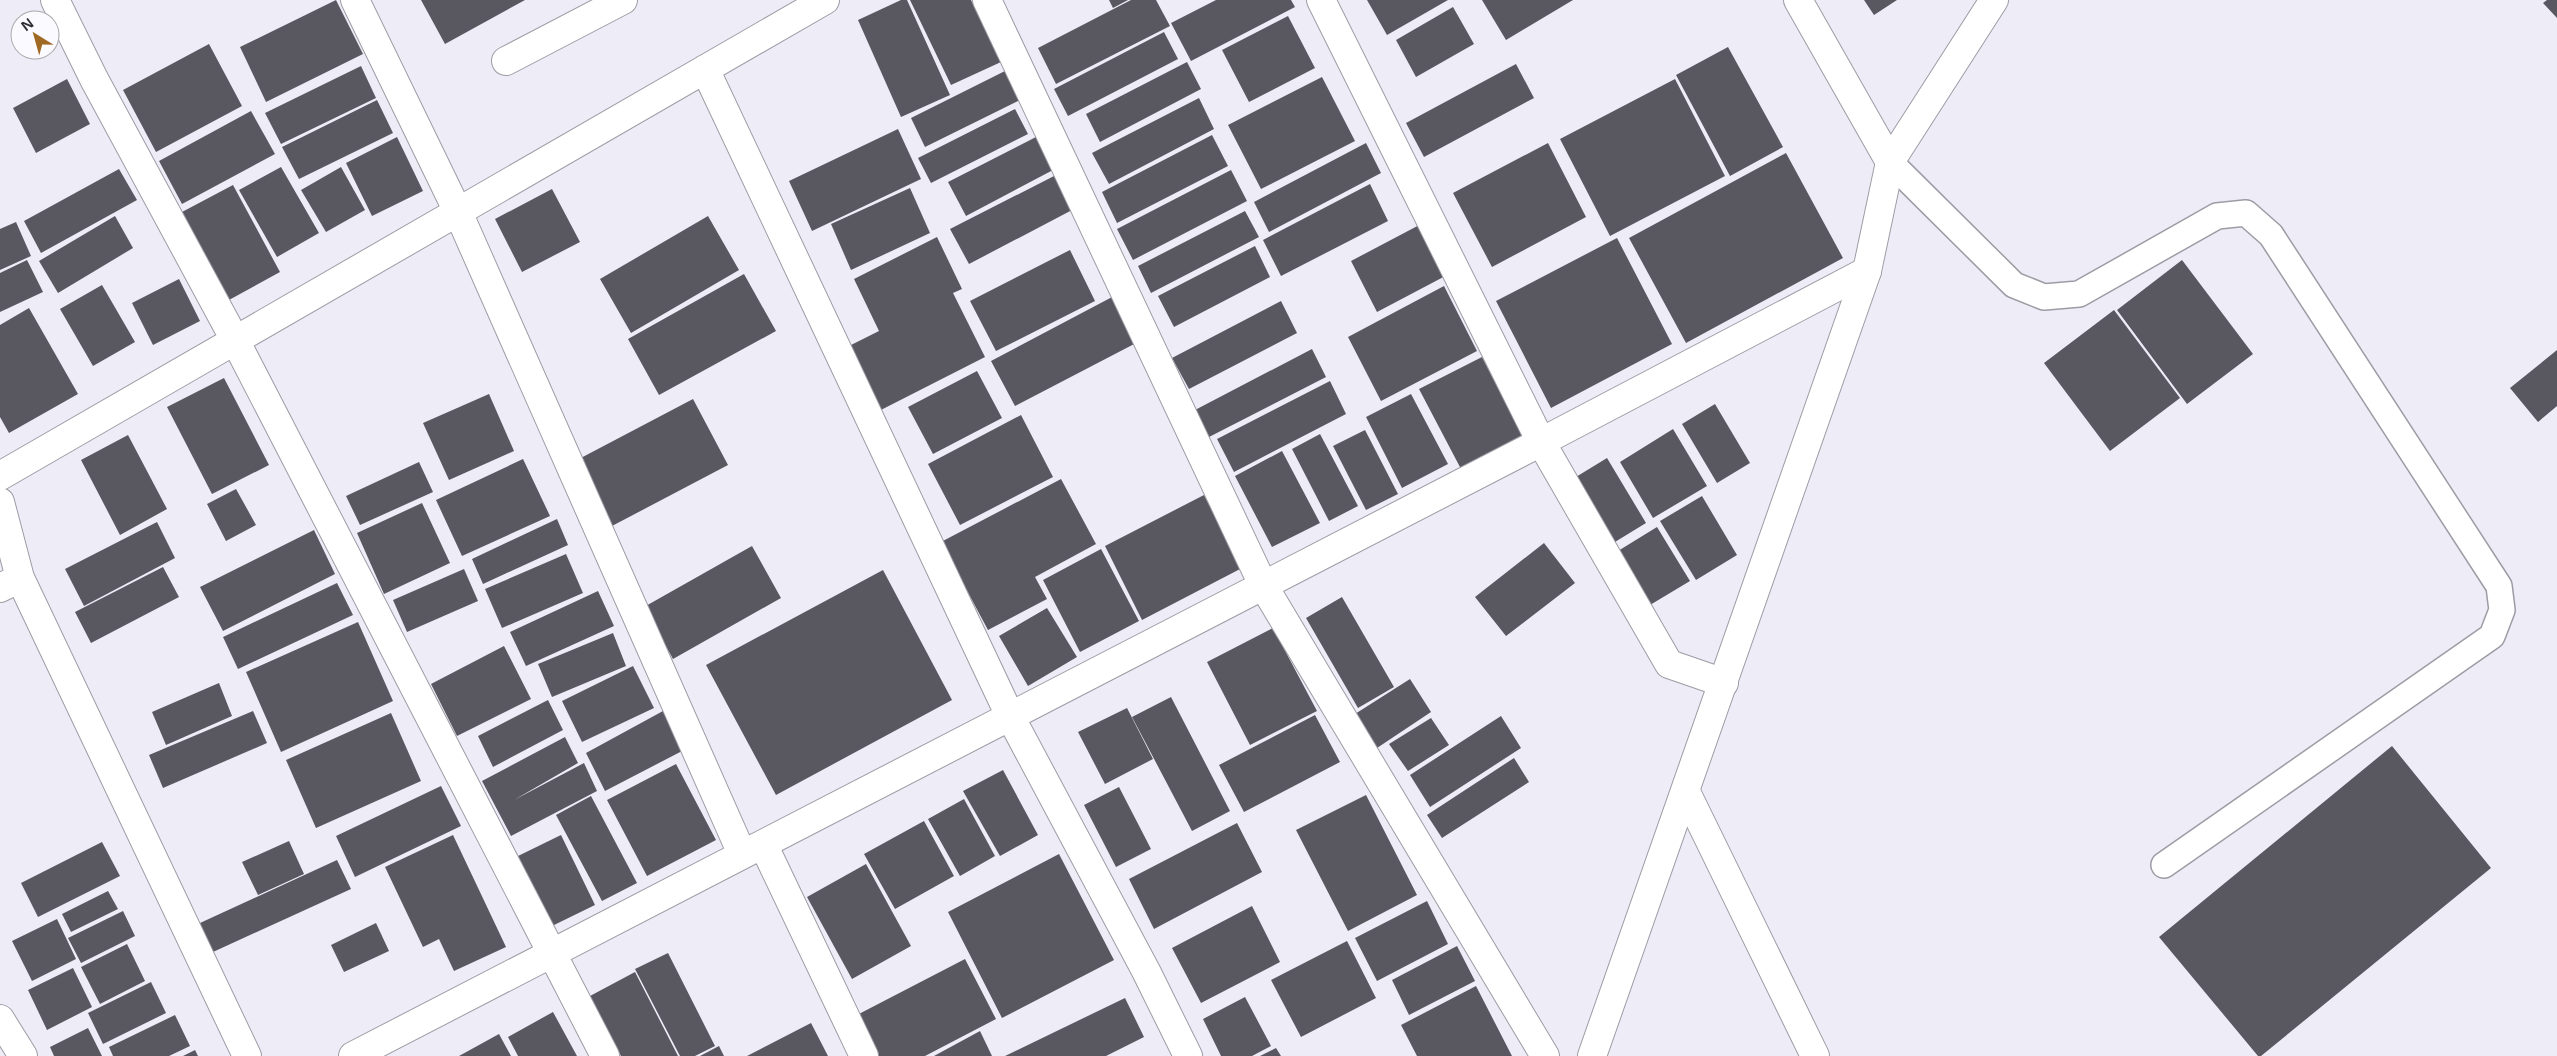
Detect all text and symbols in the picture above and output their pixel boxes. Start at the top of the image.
north arrow [10,10,60,60]
text: N [17,13,37,35]

